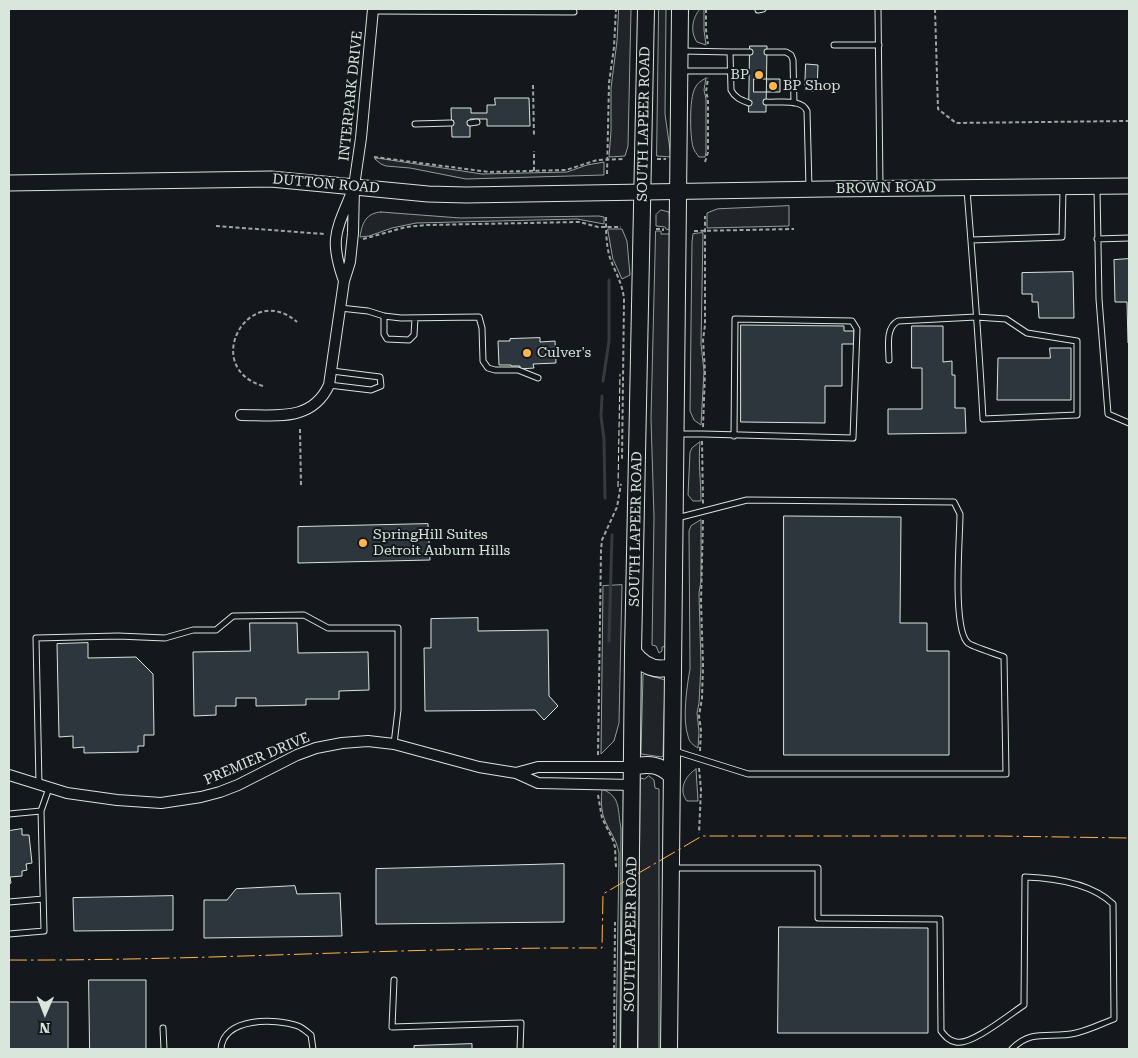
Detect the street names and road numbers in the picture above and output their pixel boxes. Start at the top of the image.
street label: INTERPARK DRIVE [336,30,366,162]
street label: SOUTH LAPEER ROAD [634,46,654,202]
street label: DUTTON ROAD [272,171,380,197]
street label: BROWN ROAD [836,179,936,197]
street label: SOUTH LAPEER ROAD [626,451,646,607]
street label: PREMIER DRIVE [202,729,312,789]
street label: SOUTH LAPEER ROAD [621,856,641,1012]

